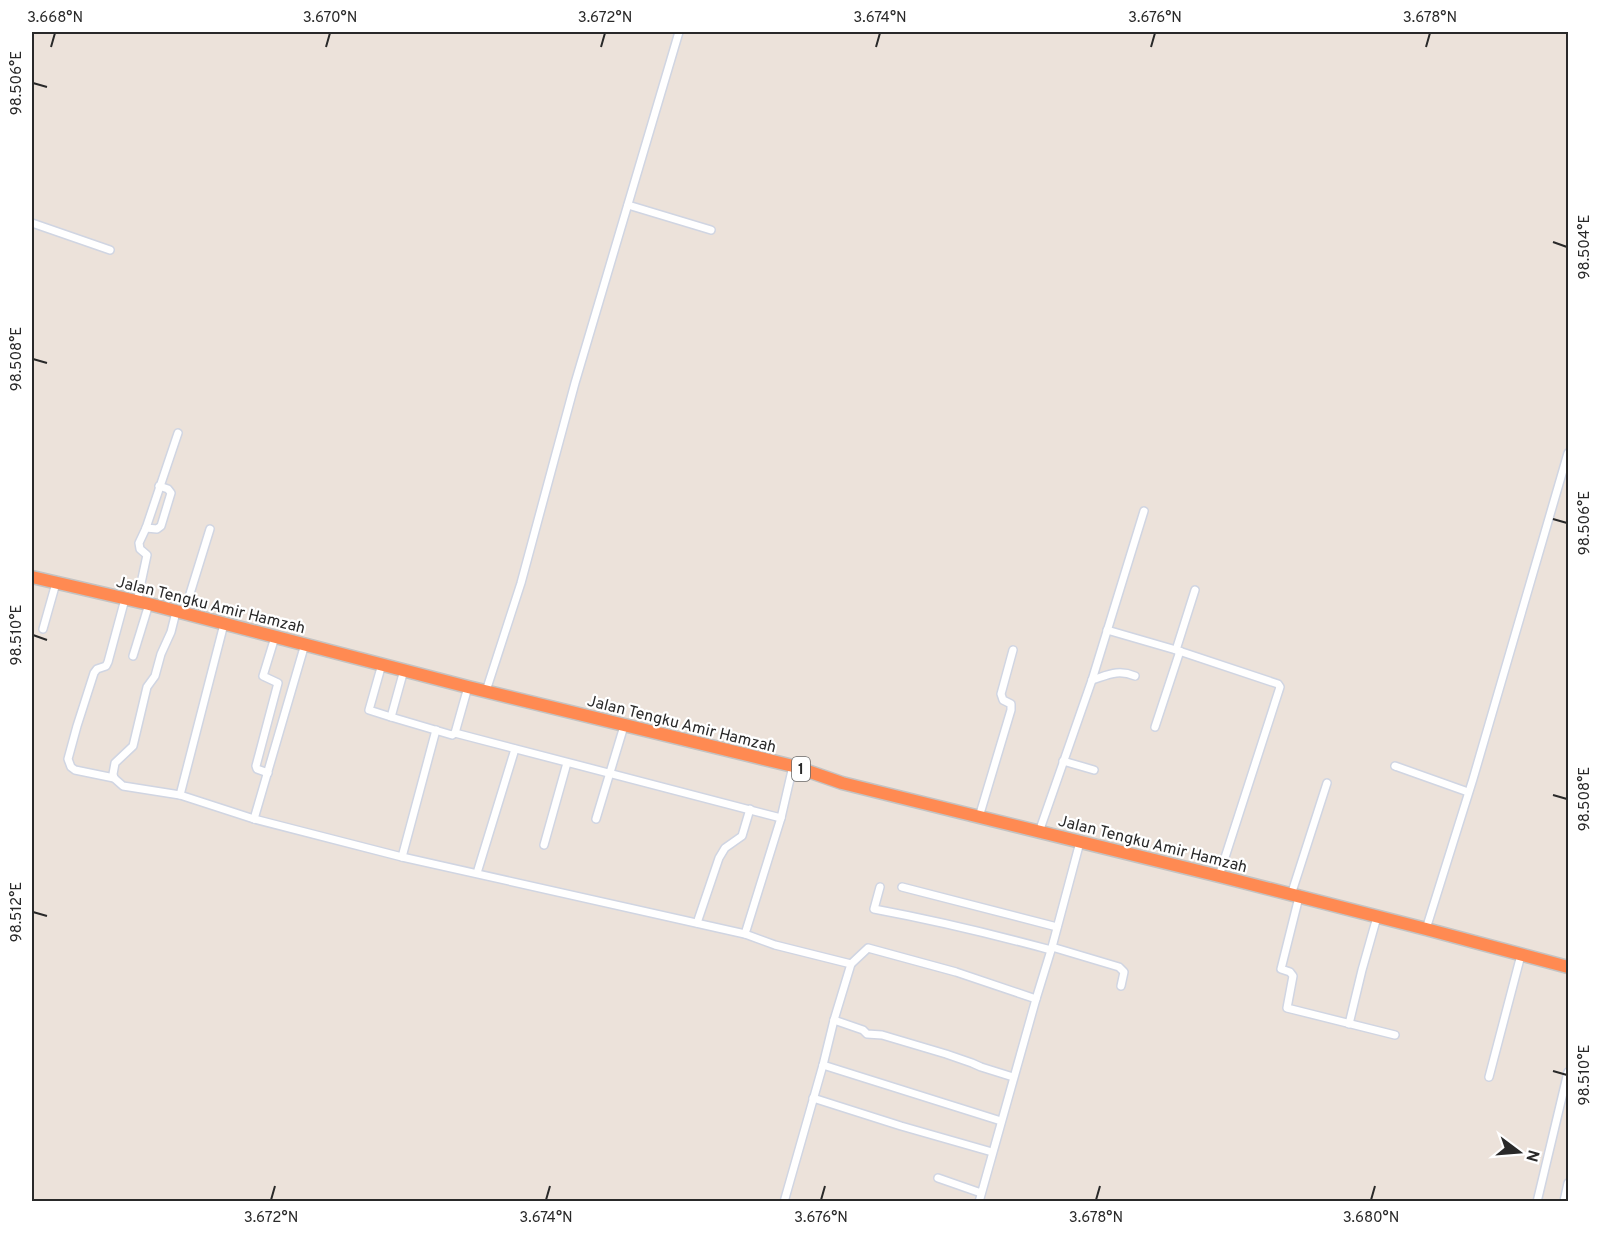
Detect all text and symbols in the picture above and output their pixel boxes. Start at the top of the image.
text: 3.668°N [27,9,83,28]
text: 3.670°N [303,9,357,28]
text: 3.672°N [578,9,632,28]
text: 3.674°N [853,9,907,28]
text: 3.676°N [1128,9,1182,28]
text: 3.678°N [1403,9,1457,28]
text: 98.506°E [8,51,27,115]
text: 98.504°E [1576,215,1595,279]
text: 98.508°E [8,327,27,391]
text: 98.506°E [1576,491,1595,555]
street label: Jalan Tengku Amir Hamzah [114,573,307,639]
text: 98.510°E [8,604,27,666]
street label: Jalan Tengku Amir Hamzah [585,692,778,758]
road number: 1 [792,757,810,781]
text: 98.508°E [1576,767,1595,831]
street label: Jalan Tengku Amir Hamzah [1056,812,1249,878]
text: 98.512°E [8,882,27,942]
text: 98.510°E [1576,1044,1595,1106]
north arrow [1489,1122,1549,1182]
text: N [1520,1147,1543,1164]
text: 3.672°N [244,1209,298,1228]
text: 3.674°N [519,1209,573,1228]
text: 3.676°N [794,1209,848,1228]
text: 3.678°N [1069,1209,1123,1228]
text: 3.680°N [1343,1209,1399,1228]

